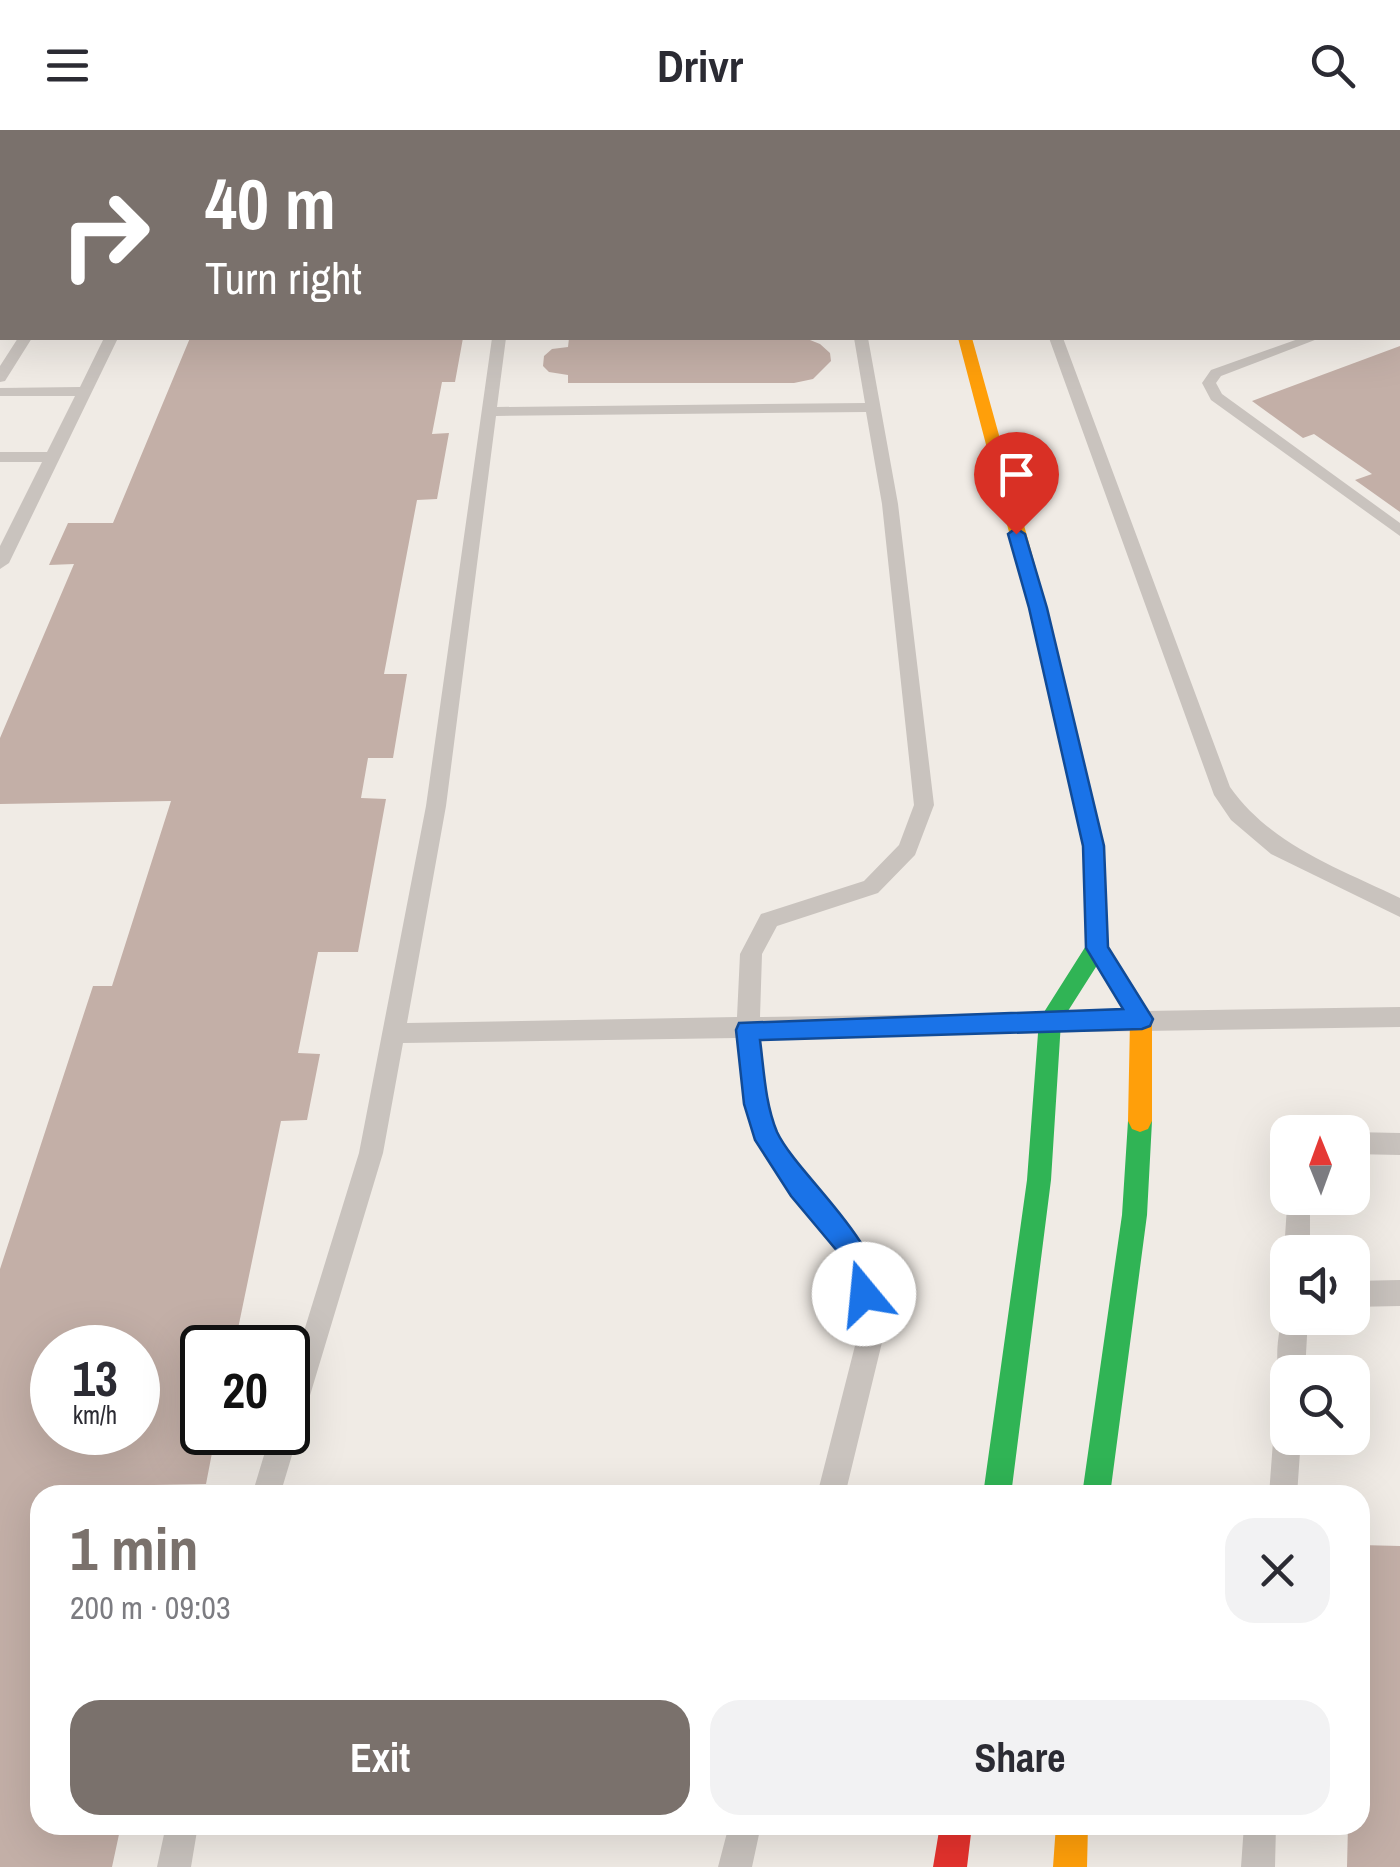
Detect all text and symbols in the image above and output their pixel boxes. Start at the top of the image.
text: Drivr [657,35,743,96]
icon: menu [40,38,95,93]
icon: search [1305,38,1360,93]
text: 40 m [205,157,336,251]
icon: right [40,170,170,300]
text: Turn right [205,247,362,308]
pin [974,432,1059,535]
icon: arrive [989,447,1044,502]
north arrow [1270,1115,1370,1215]
map controls [1270,1115,1370,1455]
button: sound [1270,1235,1370,1335]
position arrow [812,1242,916,1346]
speed limit sign: 20 [180,1325,310,1455]
text: 13 [72,1344,118,1412]
button: search [1270,1355,1370,1455]
text: km/h [73,1398,117,1432]
text: 1 min [70,1508,199,1589]
button: close [1225,1518,1330,1623]
text: 200 m · 09:03 [70,1586,230,1629]
button: Exit [70,1700,690,1815]
button: Share [710,1700,1330,1815]

